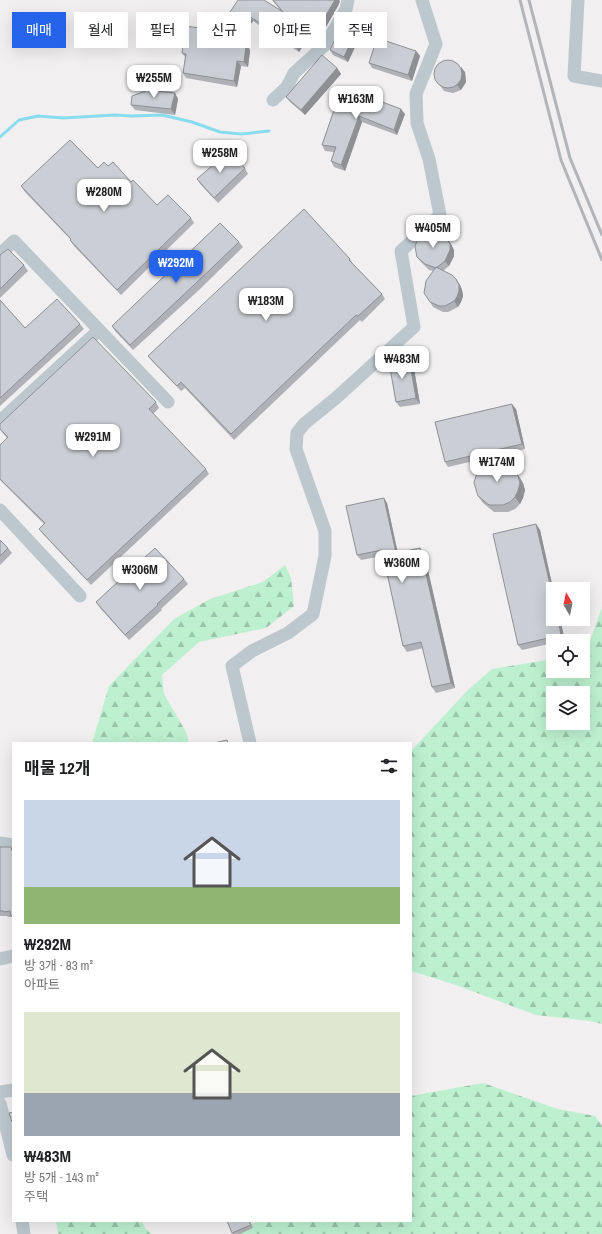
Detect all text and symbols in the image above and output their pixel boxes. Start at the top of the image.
chip: 매매 [12,12,66,48]
chip: 월세 [74,12,128,48]
chip: 필터 [136,12,189,48]
chip: 신규 [197,12,251,48]
chip: 아파트 [259,12,326,48]
chip: 주택 [334,12,387,48]
pin: ₩255M [126,65,182,99]
text: ₩255M [136,69,172,86]
pin: ₩163M [328,86,384,120]
text: ₩163M [338,90,374,107]
pin: ₩258M [192,140,248,174]
text: ₩258M [202,144,238,161]
pin: ₩280M [76,179,132,213]
text: ₩280M [86,183,122,200]
pin: ₩405M [405,215,461,249]
text: ₩405M [415,219,451,236]
pin: ₩292M [148,250,204,284]
text: ₩292M [158,254,194,271]
pin: ₩183M [238,288,294,322]
text: ₩183M [248,292,284,309]
pin: ₩483M [374,346,430,380]
text: ₩483M [384,350,420,367]
pin: ₩291M [65,424,121,458]
text: ₩291M [75,428,111,445]
pin: ₩174M [469,449,525,483]
text: ₩174M [479,453,515,470]
pin: ₩360M [374,550,430,584]
text: ₩360M [384,554,420,571]
pin: ₩306M [112,557,168,591]
text: ₩306M [122,561,158,578]
north arrow [546,582,590,626]
map controls [546,582,590,730]
button: locate [546,634,590,678]
button: layers [546,686,590,730]
icon: filters [378,755,400,777]
text: 매물 12개 [24,756,90,779]
icon: home [176,826,248,898]
text: ₩292M [24,932,71,955]
text: 방 3개 · 83 m² [24,957,93,974]
text: 아파트 [24,976,60,993]
icon: home [176,1038,248,1110]
text: ₩483M [24,1144,71,1167]
text: 방 5개 · 143 m² [24,1169,99,1186]
text: 주택 [24,1188,48,1205]

